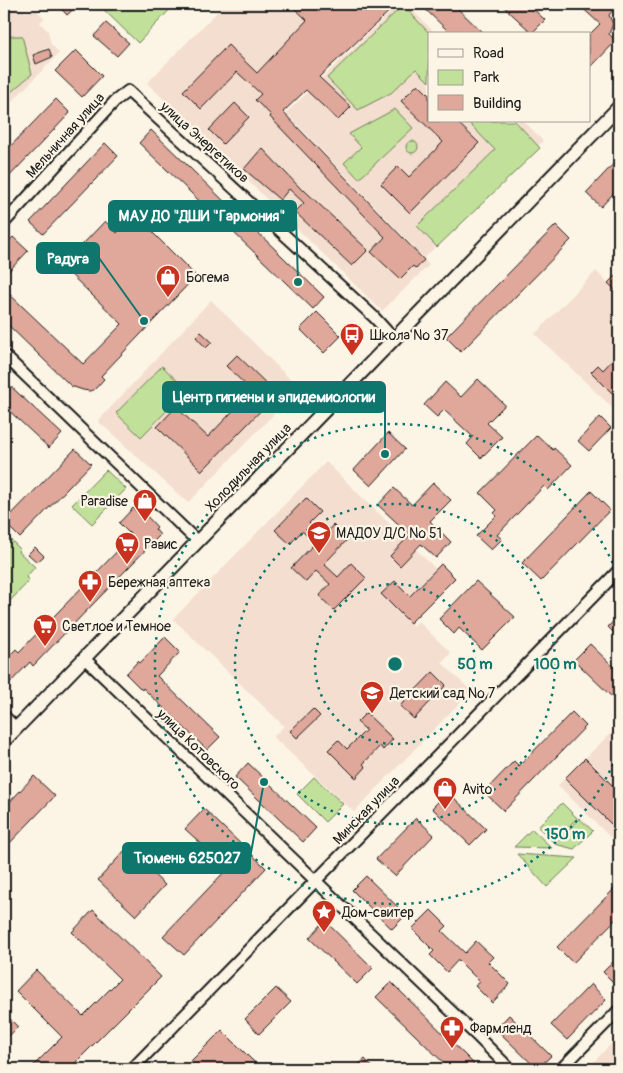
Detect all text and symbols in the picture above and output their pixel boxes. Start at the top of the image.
legend [428,32,590,122]
text: Road [473,44,504,63]
text: Park [473,68,500,87]
street label: Мельничная улица [23,89,108,182]
text: Building [473,94,521,113]
street label: улица Энергетиков [156,97,253,187]
callout: МАУ ДО "ДШИ "Гармония" [109,201,296,231]
text: МАУ ДО "ДШИ "Гармония" [119,207,285,226]
callout: Радуга [37,243,99,273]
text: Радуга [47,250,89,269]
shop icon: Богема [155,264,181,298]
place label: Богема [186,269,229,286]
bus stop icon: Школа № 37 [339,322,365,356]
place label: Школа № 37 [370,327,449,344]
callout: Центр гигиены и эпидемиологии [163,382,385,412]
text: Центр гигиены и эпидемиологии [173,388,376,407]
street label: Холодильная улица [202,420,295,515]
shop icon: Paradise [132,488,158,522]
place label: Paradise [80,493,128,510]
school or university icon: МАДОУ Д/С № 51 [306,520,332,554]
place label: МАДОУ Д/С № 51 [336,525,442,542]
supermarket icon: Равис [114,531,140,565]
place label: Равис [144,536,178,553]
pharmacy icon: Бережная аптека [77,569,103,603]
place label: Бережная аптека [108,574,210,591]
supermarket icon: Светлое и Темное [32,613,58,647]
place label: Светлое и Темное [62,618,171,635]
centre of rings [386,655,404,673]
text: 50 m [458,655,492,674]
text: 100 m [534,655,576,674]
school or university icon: Детский сад № 7 [359,680,385,714]
place label: Детский сад № 7 [389,685,496,702]
street label: улица Котовского [153,705,244,794]
street label: Минская улица [329,773,403,848]
shop icon: Avito [432,776,458,810]
place label: Avito [462,781,493,798]
text: 150 m [545,825,585,844]
callout: Тюмень 625027 [123,843,250,873]
text: Тюмень 625027 [133,849,240,868]
place icon: Дом-свитер [311,899,337,933]
place label: Дом-свитер [341,904,414,921]
pharmacy icon: Фармленд [439,1015,465,1049]
place label: Фармленд [470,1020,532,1037]

